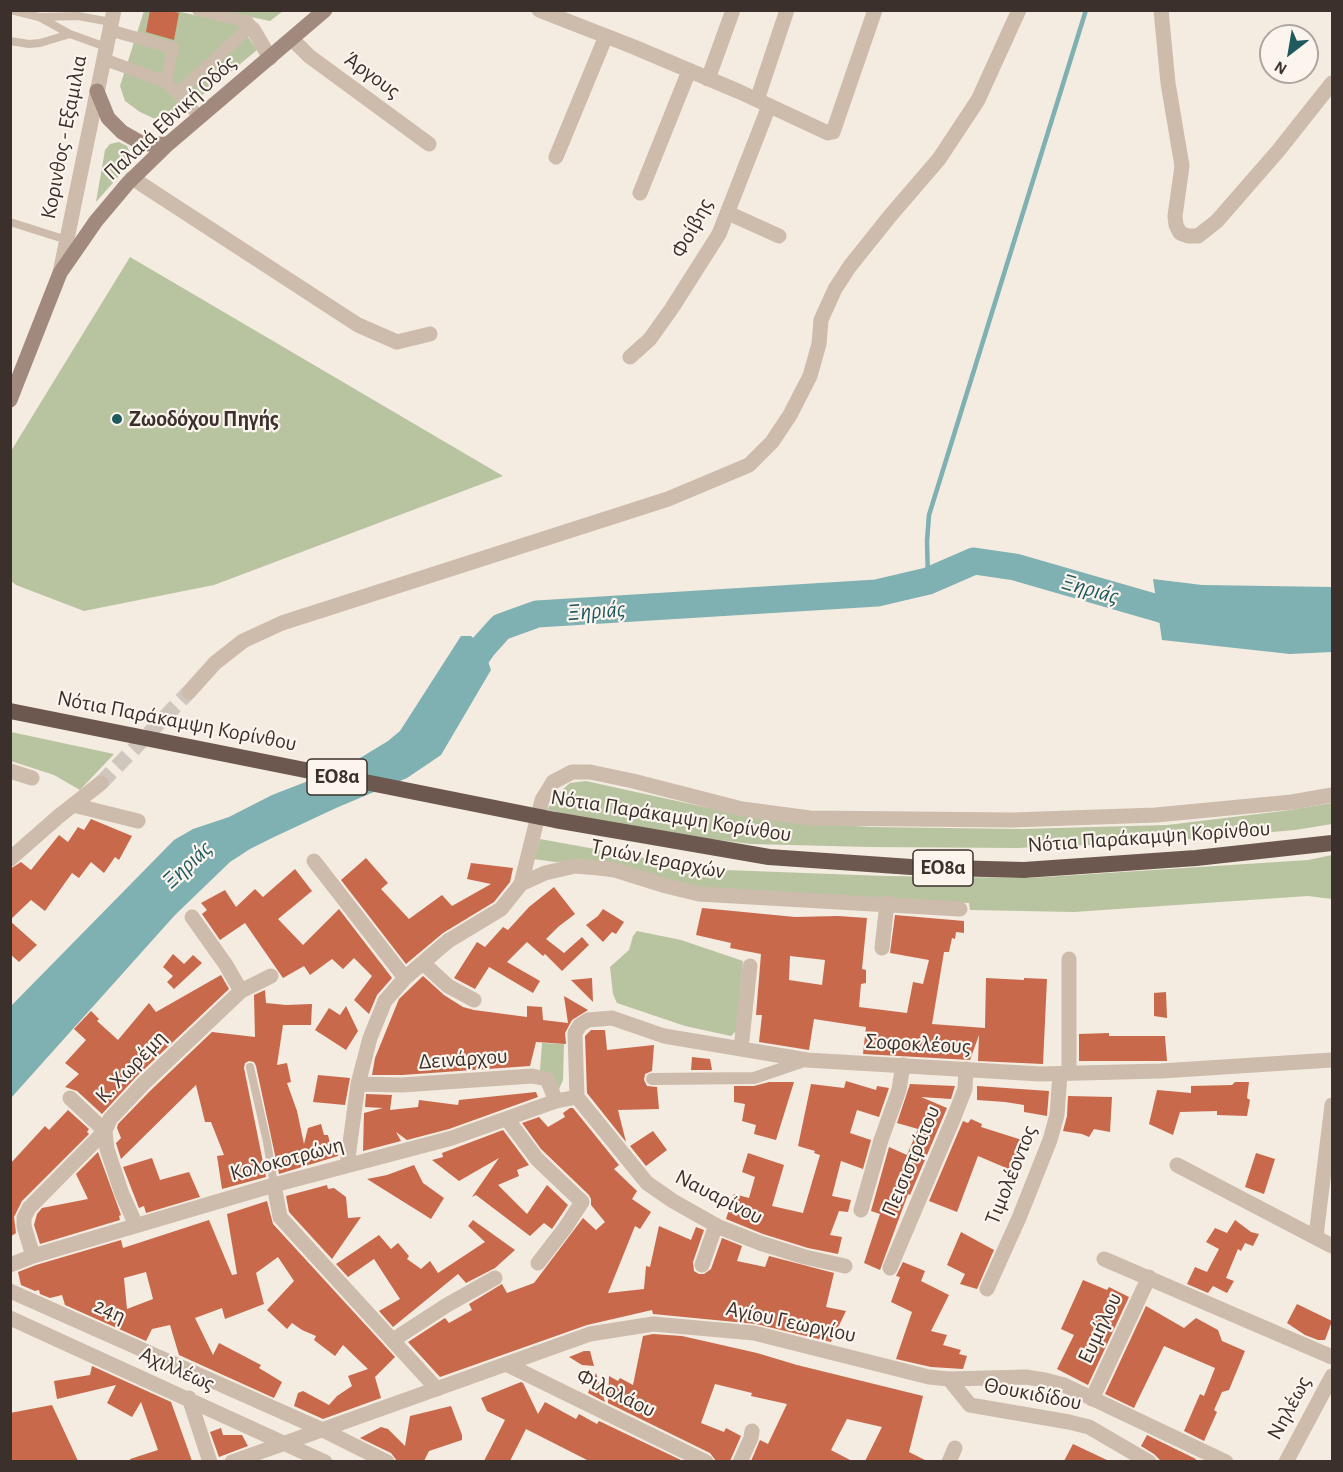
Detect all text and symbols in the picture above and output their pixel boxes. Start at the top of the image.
north arrow [1259,24,1319,84]
street label: Άργους [339,46,405,104]
street label: Παλαιά Εθνική Οδός [98,50,242,186]
street label: Κορινθος - Εξαμιλια [35,53,93,221]
text: N [1272,58,1290,77]
street label: Φοίβης [665,194,719,262]
place label: Ζωοδόχου Πηγής [129,406,279,432]
marker: Ζωοδόχου Πηγής [110,412,124,426]
water label: Ξηριάς [1058,567,1122,611]
water label: Ξηριάς [566,595,626,627]
street label: Νότια Παράκαμψη Κορίνθου [55,685,299,757]
road number: ΕΟ8α [307,759,367,795]
street label: Νότια Παράκαμψη Κορίνθου [549,784,793,848]
street label: Νότια Παράκαμψη Κορίνθου [1027,815,1271,859]
street label: Τριών Ιεραρχών [589,833,727,885]
water label: Ξηριάς [156,835,218,895]
road number: ΕΟ8α [913,850,973,886]
street label: Κ. Χωρέμη [90,1025,172,1109]
street label: Σοφοκλέους [865,1028,971,1060]
street label: Δεινάρχου [418,1043,508,1075]
street label: Πεισιστράτου [876,1102,946,1220]
street label: Τιμολέοντος [979,1121,1043,1229]
street label: Κολοκοτρώνη [227,1131,347,1187]
street label: Ναυαρίνου [671,1164,767,1230]
street label: Ευμήλου [1072,1288,1128,1368]
street label: 24η [90,1292,130,1330]
street label: Αγίου Γεωργίου [724,1295,858,1349]
street label: Αχιλλέως [135,1341,219,1397]
street label: Φιλολάου [572,1362,660,1424]
street label: Θουκιδίδου [982,1372,1084,1416]
street label: Νηλέως [1261,1372,1317,1444]

